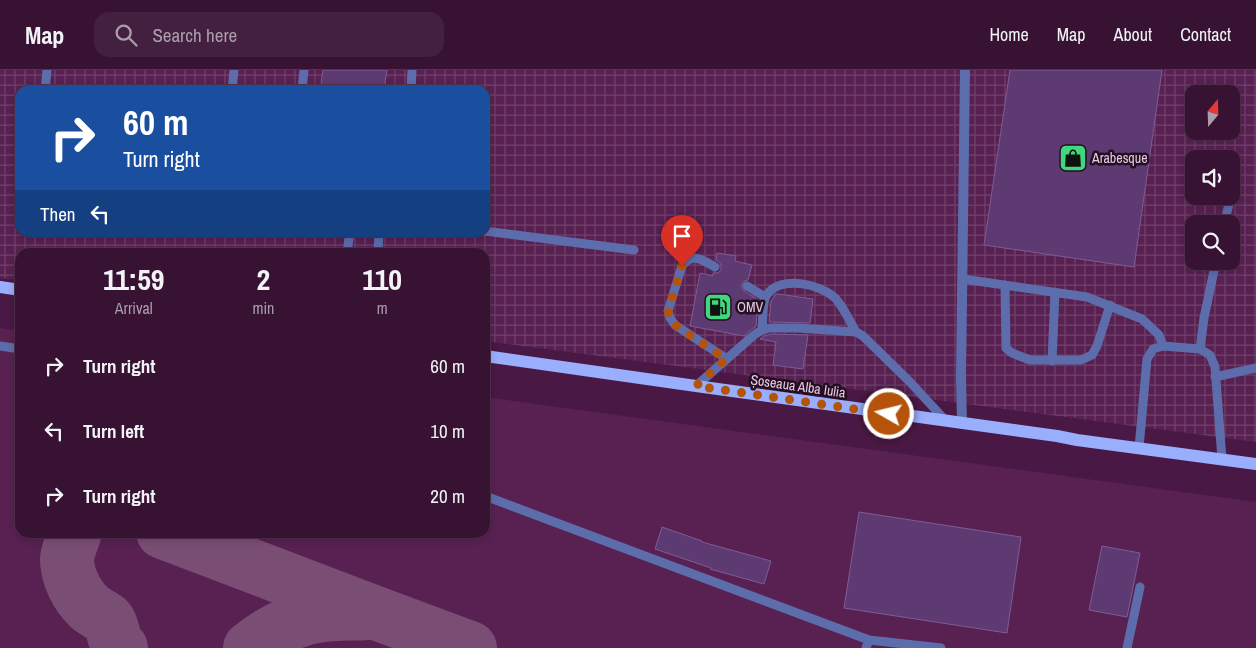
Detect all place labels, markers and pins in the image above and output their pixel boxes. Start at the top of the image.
shop icon: Arabesque [1058,143,1088,173]
place label: Arabesque [1091,149,1148,167]
pin [661,215,703,266]
fuel station icon: OMV [703,292,733,322]
place label: OMV [737,298,763,316]

